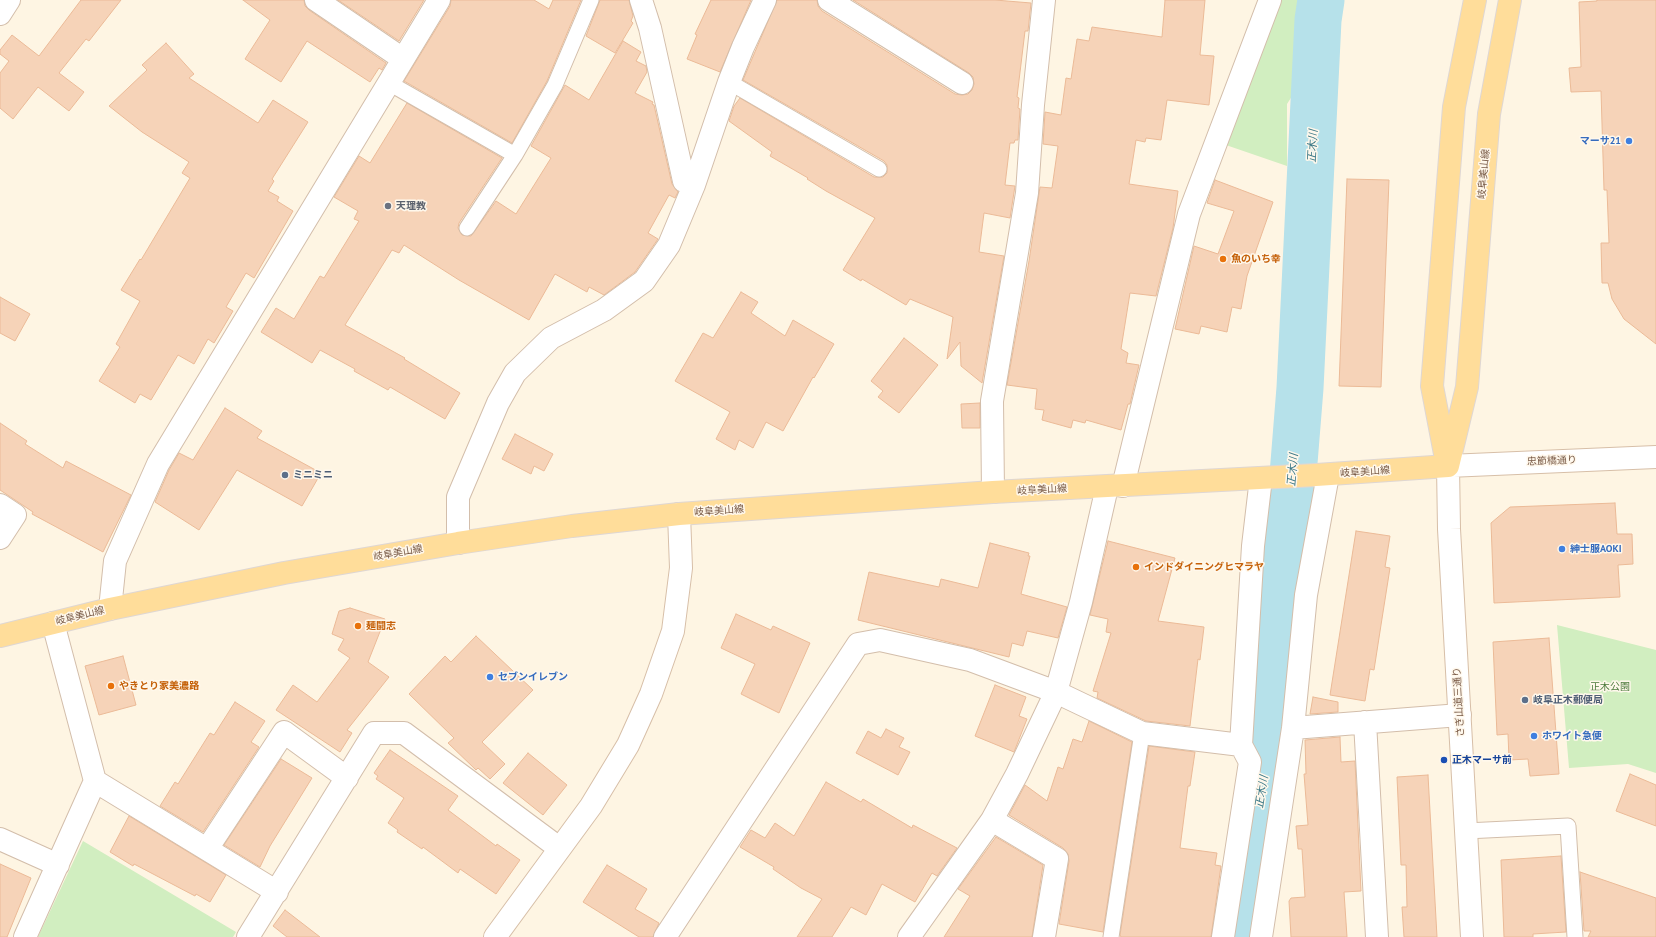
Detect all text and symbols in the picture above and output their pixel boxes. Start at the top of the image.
water label: 正木川 [1306,129,1320,163]
place label: マーサ21 [1580,135,1621,147]
marker: マーサ21 [1624,136,1634,146]
street label: 岐阜美山線 [1476,149,1492,199]
place label: 天理教 [396,200,426,212]
marker: 天理教 [383,201,393,211]
place label: 魚のいち幸 [1231,253,1281,265]
marker: 魚のいち幸 [1218,254,1228,264]
water label: 正木川 [1285,453,1301,487]
street label: 忠節橋通り [1527,454,1577,468]
street label: 岐阜美山線 [1340,464,1390,480]
place label: ミニミニ [293,469,333,481]
marker: ミニミニ [280,470,290,480]
street label: 岐阜美山線 [1017,483,1067,497]
street label: 岐阜美山線 [694,503,744,519]
street label: 岐阜美山線 [372,543,424,563]
place label: 紳士服AOKI [1570,543,1621,555]
marker: 紳士服AOKI [1557,544,1567,554]
place label: インドダイニングヒマラヤ [1144,561,1264,573]
marker: インドダイニングヒマラヤ [1131,562,1141,572]
street label: 岐阜美山線 [54,604,106,628]
place label: 麺闘志 [366,620,396,632]
marker: 麺闘志 [353,621,363,631]
street label: さぎ山道三通り [1451,667,1467,737]
place label: セブンイレブン [498,671,568,683]
marker: セブンイレブン [485,672,495,682]
place label: やきとり家美濃路 [119,680,199,692]
marker: やきとり家美濃路 [106,681,116,691]
park label: 正木公園 [1590,681,1630,693]
place label: 岐阜正木郵便局 [1533,694,1603,706]
marker: 岐阜正木郵便局 [1520,695,1530,705]
place label: ホワイト急便 [1542,730,1602,742]
marker: ホワイト急便 [1529,731,1539,741]
place label: 正木マーサ前 [1452,754,1512,766]
marker: 正木マーサ前 [1439,755,1449,765]
water label: 正木川 [1253,775,1271,809]

